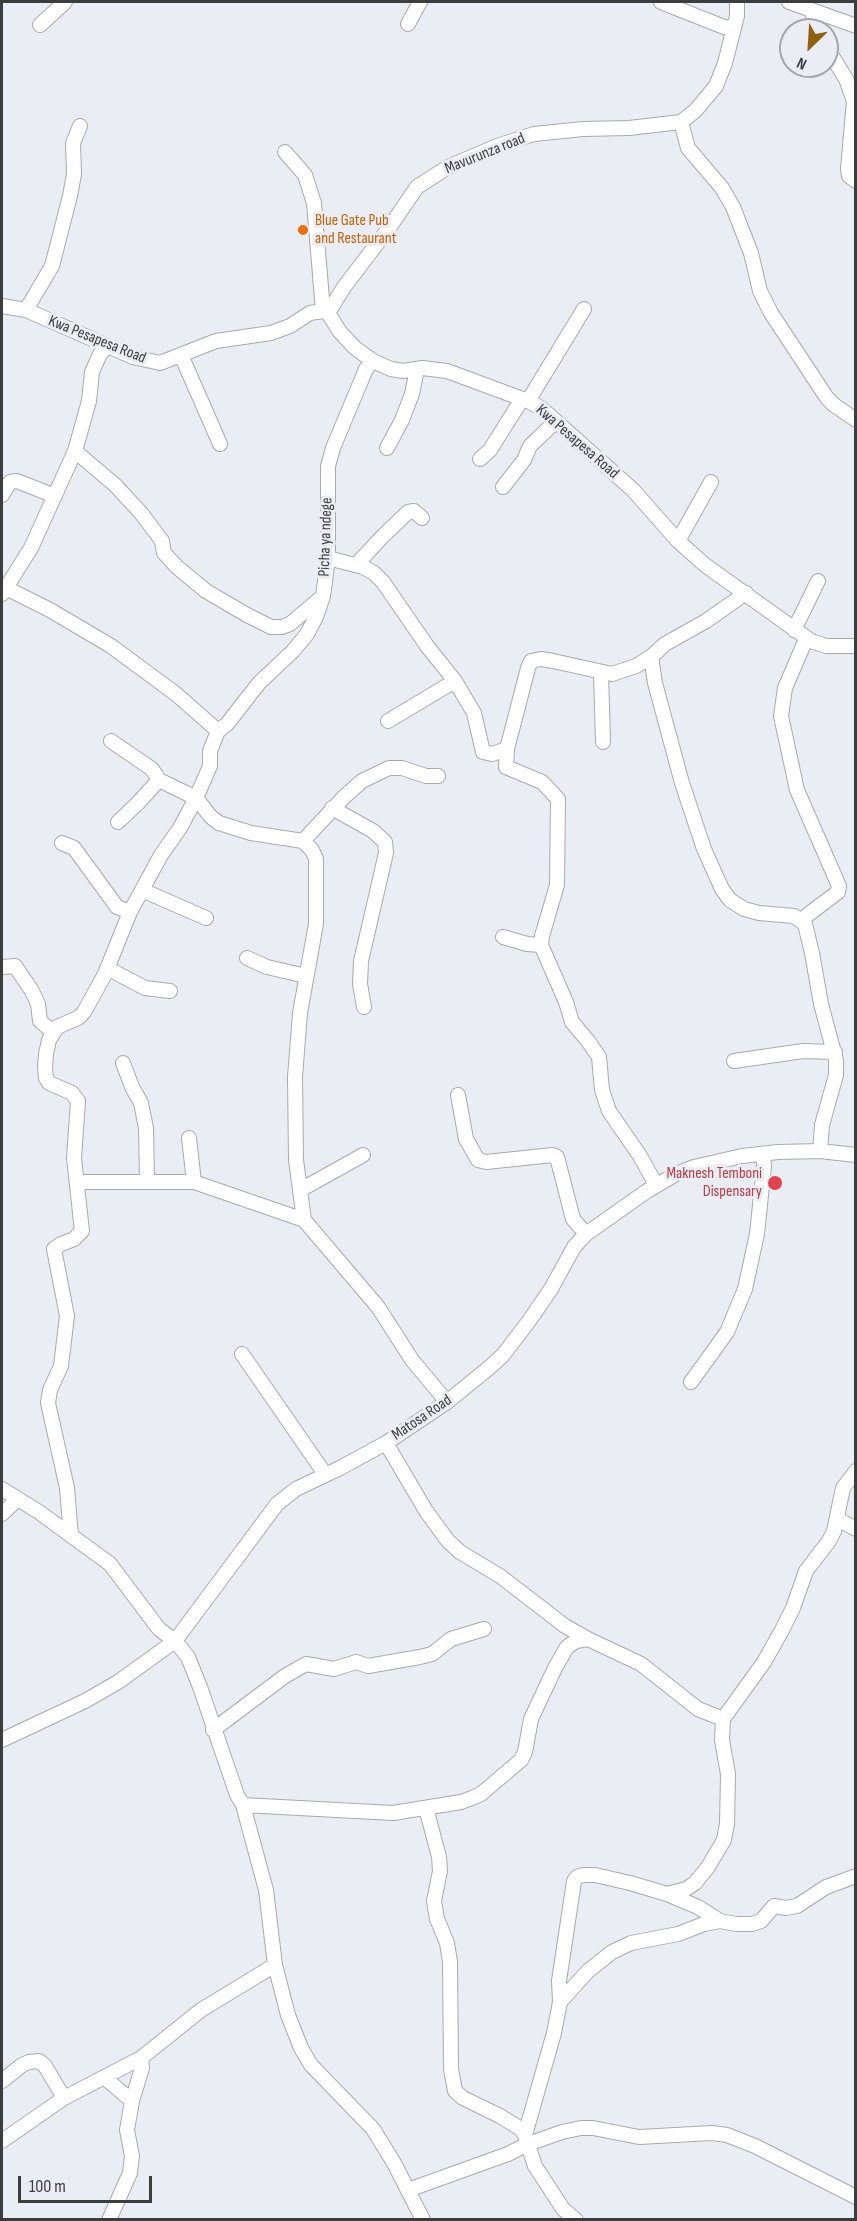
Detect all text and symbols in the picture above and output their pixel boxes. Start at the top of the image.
north arrow [779,18,839,78]
text: N [794,53,810,73]
street label: Mavurunza road [442,129,528,179]
place label: Blue Gate Pub and Restaurant [315,211,397,249]
marker: Blue Gate Pub and Restaurant [296,223,310,237]
street label: Kwa Pesapesa Road [45,312,149,368]
street label: Kwa Pesapesa Road [532,401,622,483]
street label: Picha ya ndege [315,497,337,577]
place label: Maknesh Temboni Dispensary [667,1164,762,1202]
marker: Maknesh Temboni Dispensary [766,1174,784,1192]
street label: Matosa Road [388,1391,456,1445]
scale bar [21,2164,154,2202]
text: 100 m [29,2176,66,2197]

